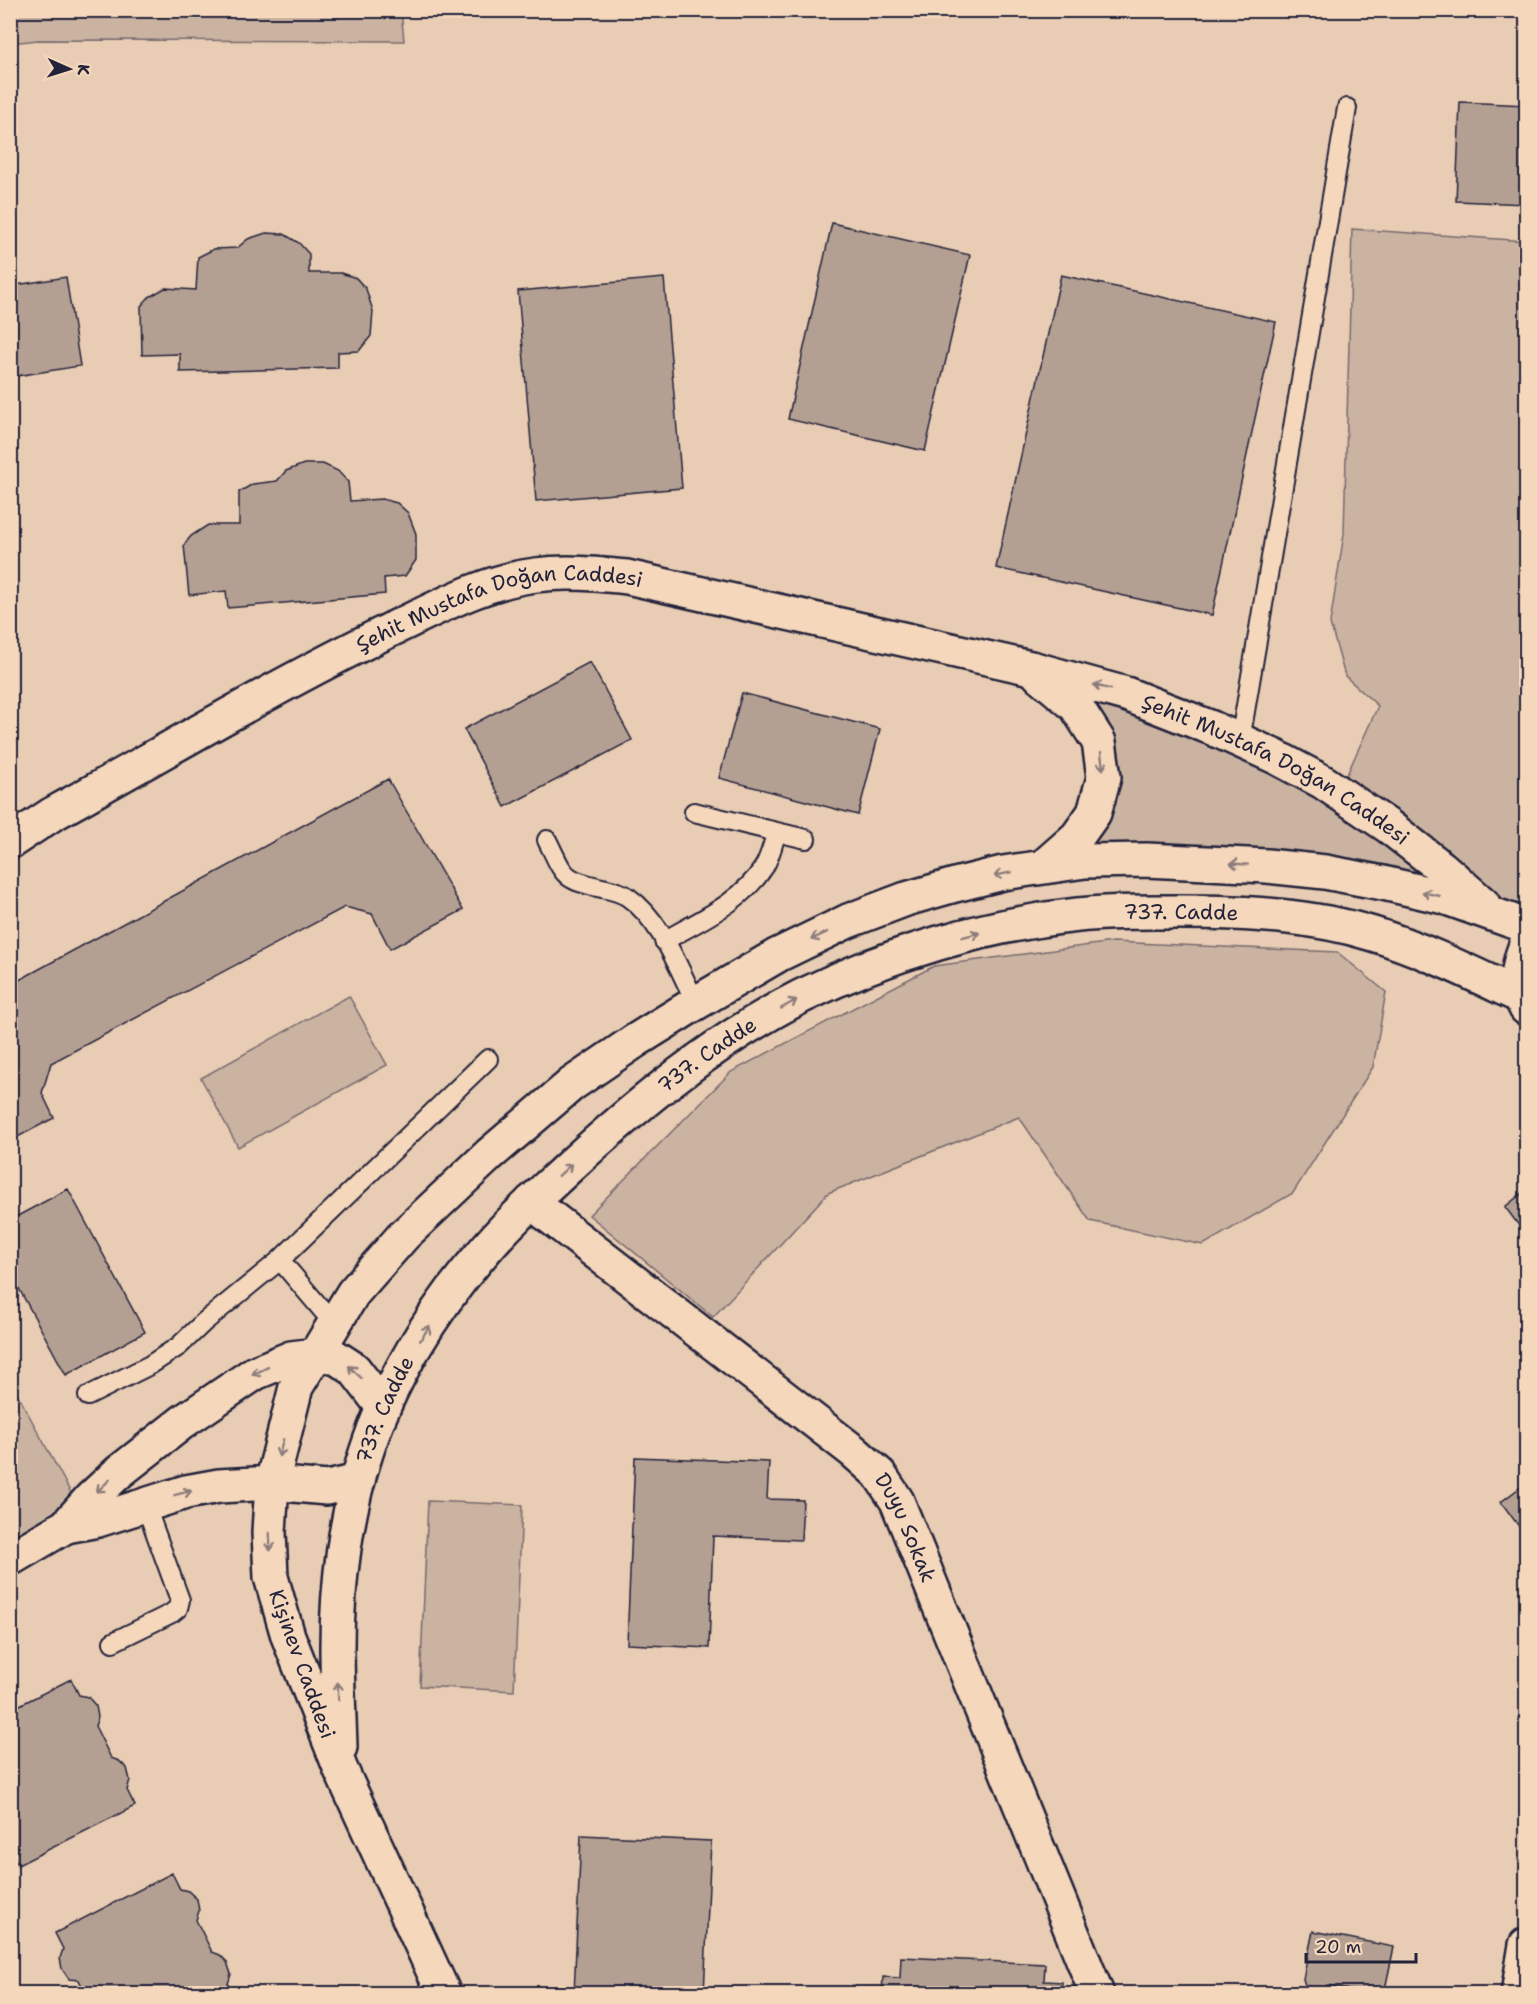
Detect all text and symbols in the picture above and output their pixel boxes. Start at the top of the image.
north arrow [39,39,99,99]
text: K [73,64,94,76]
street label: Şehit Mustafa Doğan Caddesi [351,559,645,659]
one-way arrow [1093,681,1112,693]
street label: Şehit Mustafa Doğan Caddesi [1138,688,1415,852]
one-way arrow [1096,751,1107,771]
one-way arrow [1229,858,1249,869]
one-way arrow [994,868,1013,880]
one-way arrow [1422,888,1441,899]
street label: 737. Cadde [1123,898,1239,927]
one-way arrow [961,929,980,941]
one-way arrow [810,930,828,942]
one-way arrow [780,998,797,1010]
street label: 737. Cadde [652,1011,762,1100]
one-way arrow [558,1163,573,1177]
one-way arrow [419,1325,431,1342]
street label: 737. Cadde [349,1351,421,1467]
one-way arrow [348,1365,363,1379]
one-way arrow [252,1366,270,1378]
one-way arrow [274,1438,286,1457]
street label: Duyu Sokak [868,1467,943,1587]
one-way arrow [96,1479,111,1494]
one-way arrow [173,1487,192,1498]
one-way arrow [264,1531,275,1551]
street label: Kişinev Caddesi [262,1586,342,1742]
one-way arrow [333,1681,344,1701]
scale bar [1306,1926,1416,1964]
text: 20 m [1315,1935,1361,1959]

